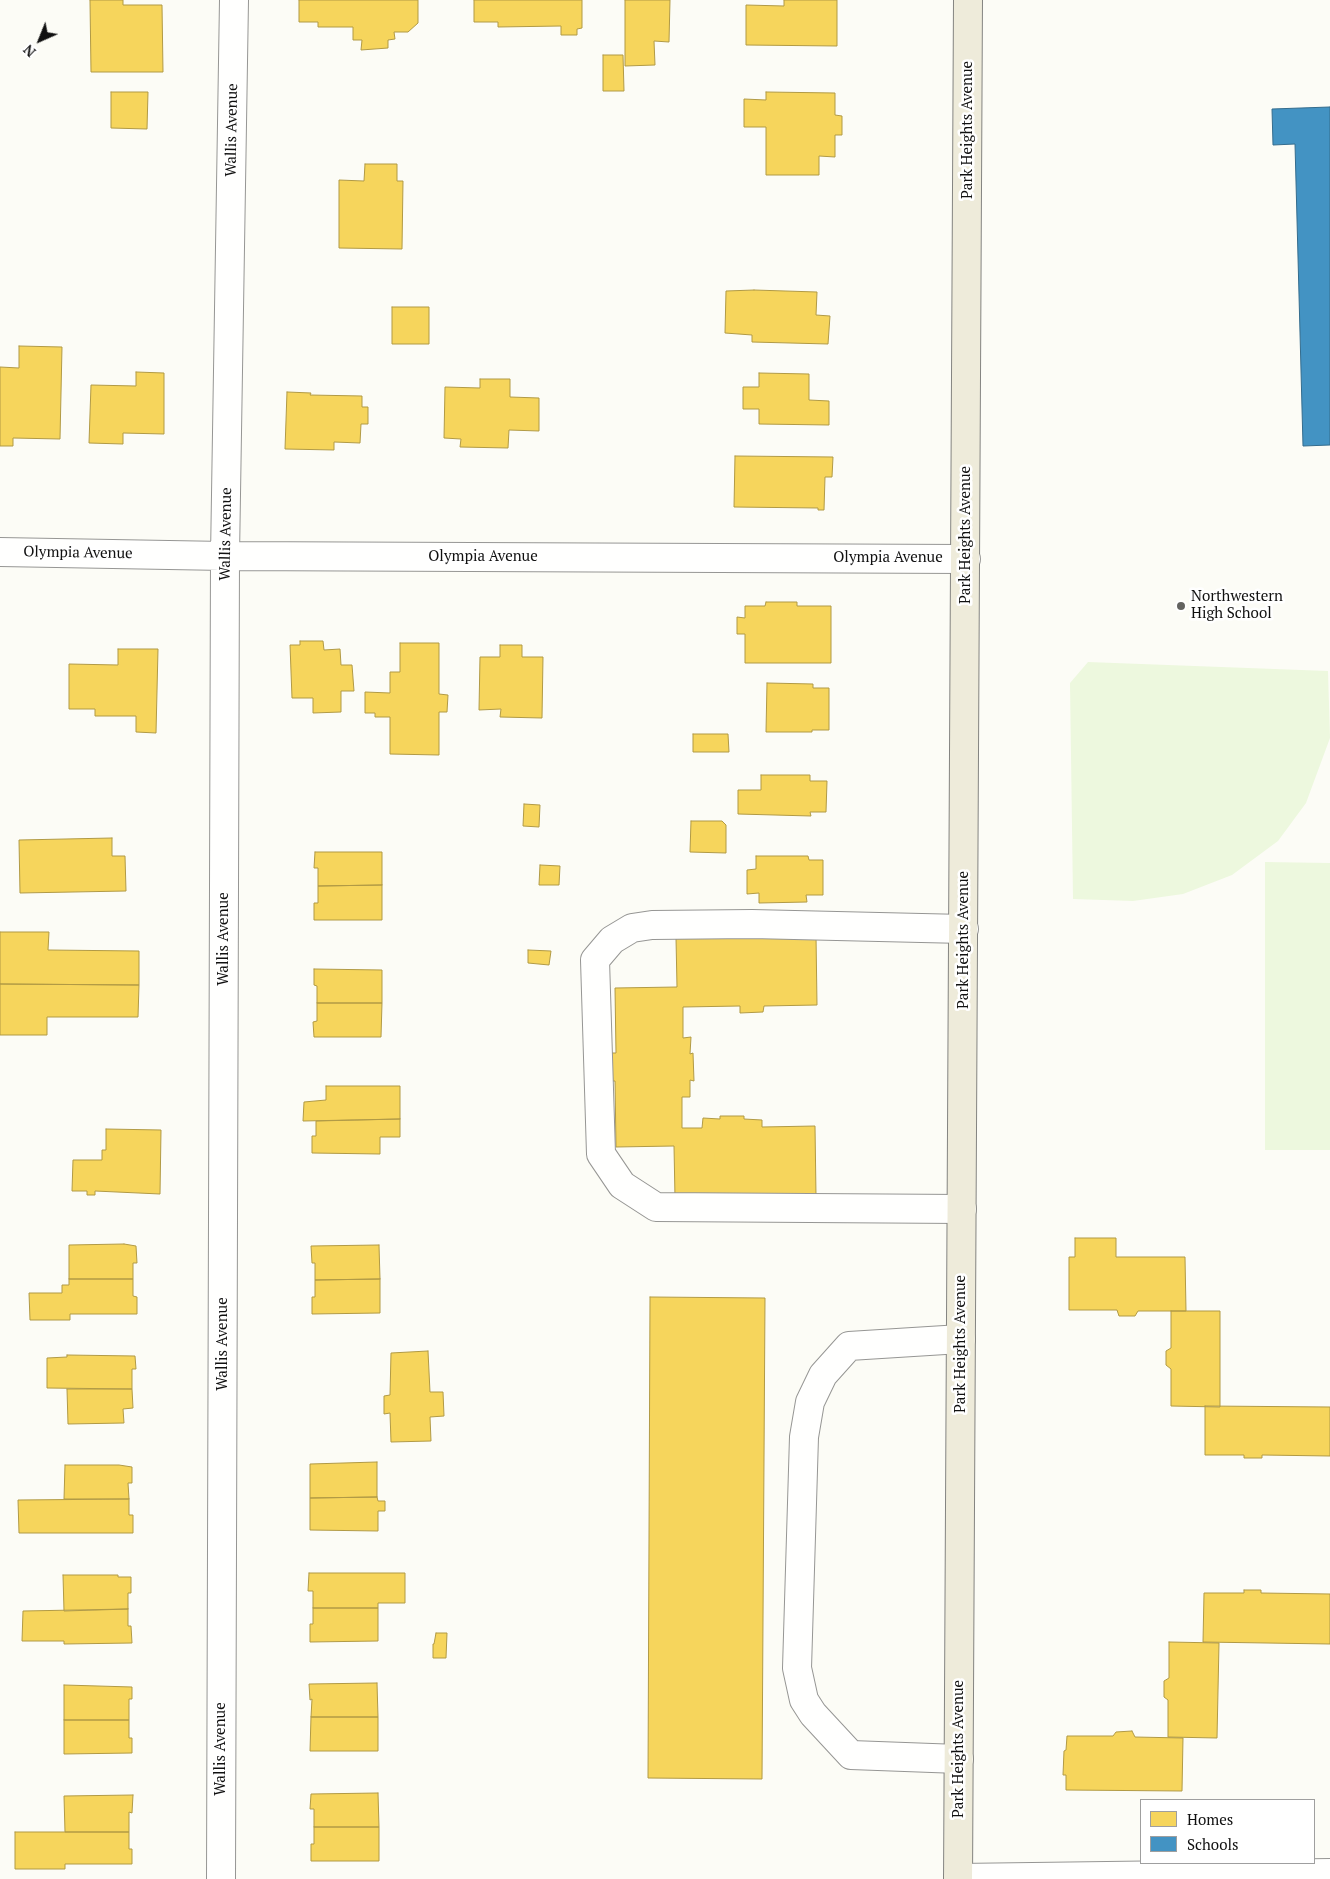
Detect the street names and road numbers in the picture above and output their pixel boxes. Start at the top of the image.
street label: Park Heights Avenue [959,61,977,199]
street label: Wallis Avenue [222,83,242,177]
street label: Park Heights Avenue [957,466,975,604]
street label: Wallis Avenue [216,487,236,581]
street label: Olympia Avenue [23,543,133,563]
street label: Olympia Avenue [428,548,538,566]
street label: Olympia Avenue [833,549,943,567]
street label: Park Heights Avenue [955,871,973,1009]
street label: Wallis Avenue [215,892,233,986]
street label: Park Heights Avenue [952,1275,970,1413]
street label: Wallis Avenue [214,1297,232,1391]
street label: Park Heights Avenue [950,1680,968,1818]
street label: Wallis Avenue [212,1702,230,1796]

